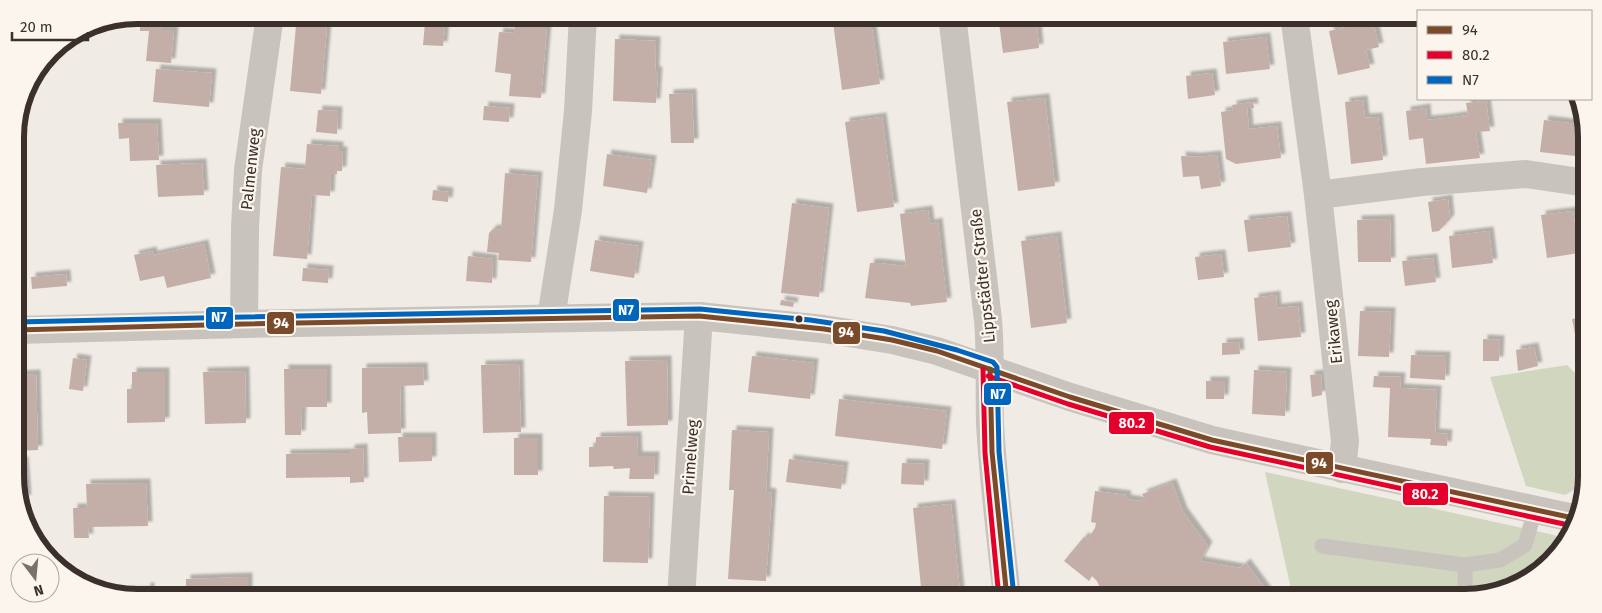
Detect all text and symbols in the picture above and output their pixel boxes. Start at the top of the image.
scale bar [12,10,89,42]
legend [1417,10,1592,100]
text: 20 m [20,18,53,36]
text: 94 [1462,21,1478,39]
text: 80.2 [1462,46,1490,64]
text: N7 [1462,71,1479,89]
street label: Palmenweg [237,127,264,211]
street label: Lippstädter Straße [966,208,999,344]
line badge: N7 [612,298,640,322]
street label: Erikaweg [1321,298,1346,365]
text: N7 [618,302,634,319]
line badge: N7 [205,306,234,330]
text: N7 [211,309,227,326]
line badge: 94 [266,311,295,335]
unlabelled marker [794,314,804,324]
text: 94 [273,315,289,332]
line badge: 94 [832,321,861,345]
text: 94 [838,324,854,341]
line badge: N7 [983,382,1012,406]
text: N7 [990,386,1006,403]
line badge: 80.2 [1108,411,1155,435]
text: 80.2 [1119,415,1145,432]
street label: Primelweg [678,418,703,495]
line badge: 94 [1305,451,1334,475]
text: 94 [1311,455,1327,472]
line badge: 80.2 [1402,482,1449,506]
text: 80.2 [1412,486,1438,503]
north arrow [10,553,60,603]
text: N [32,581,45,599]

